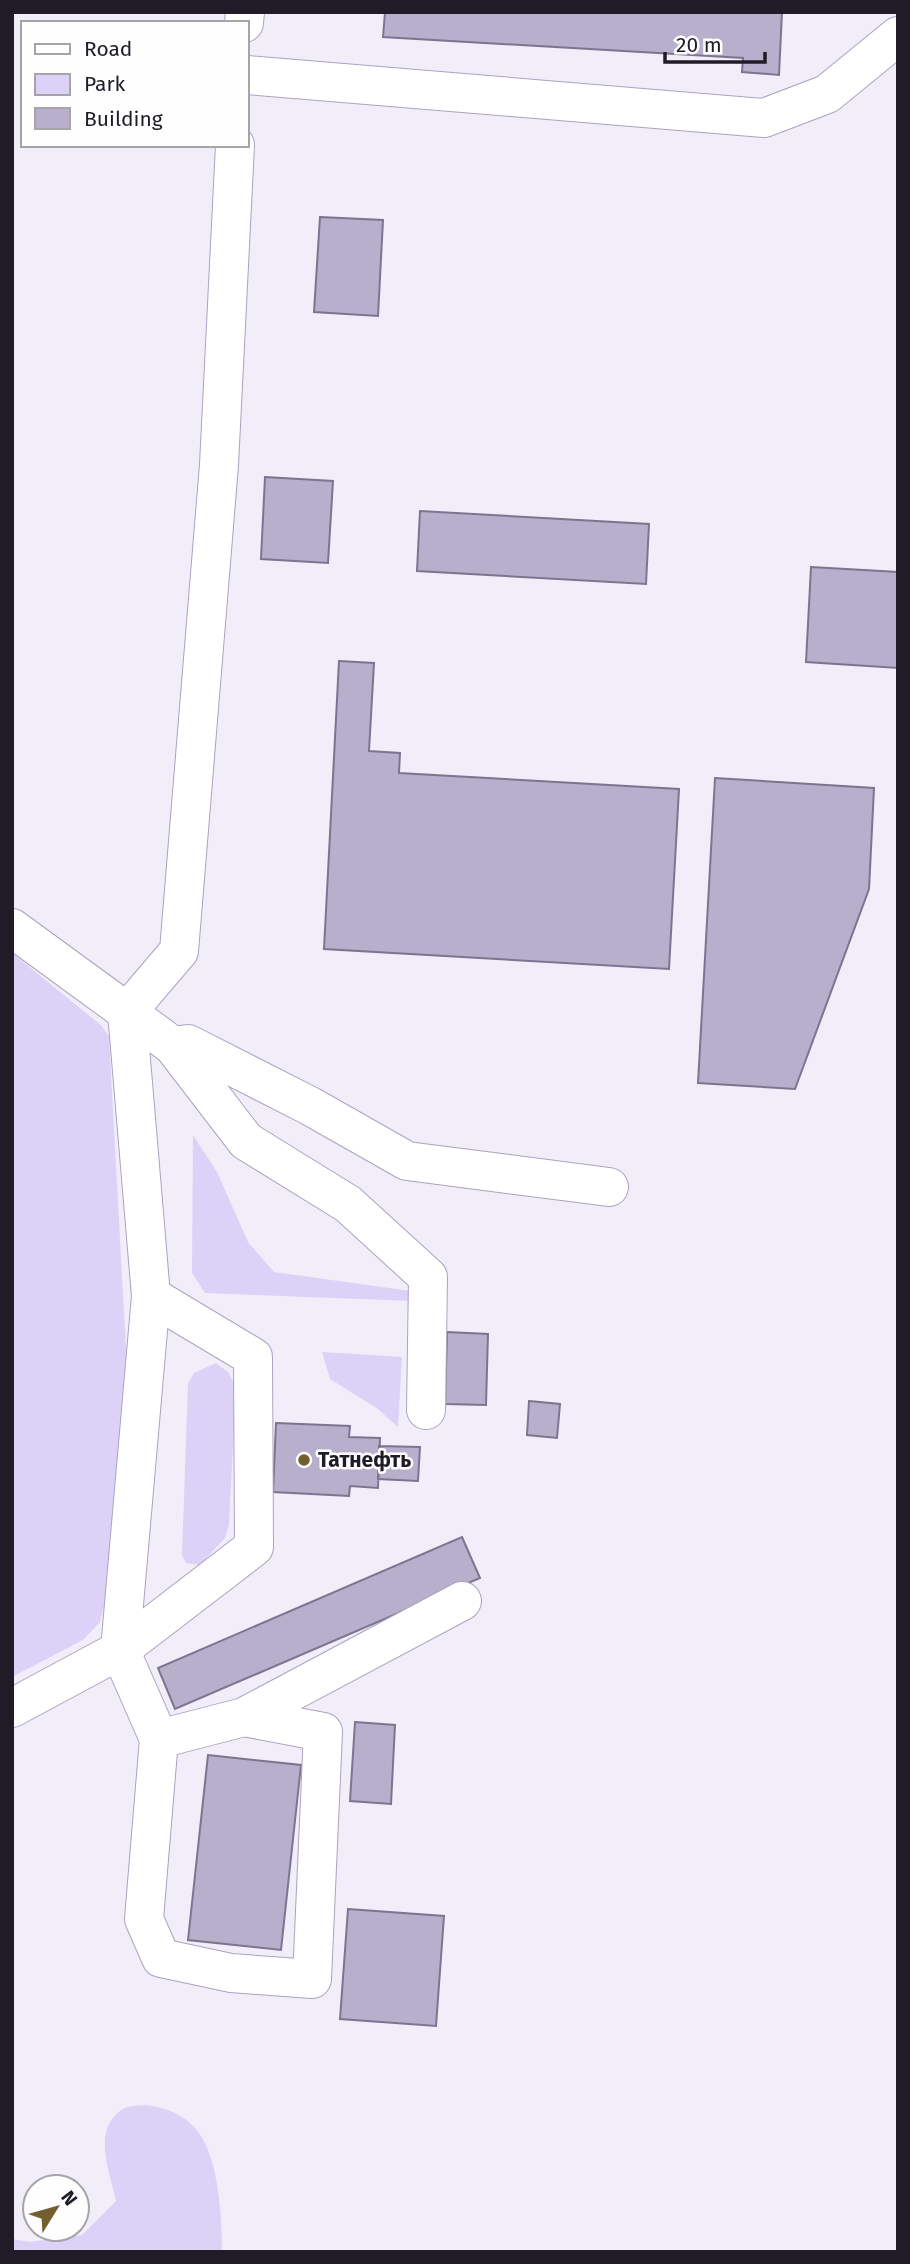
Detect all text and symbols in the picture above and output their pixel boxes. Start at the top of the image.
legend [21,21,248,147]
scale bar [665,21,765,65]
text: 20 m [676,32,722,58]
text: Road [84,36,132,62]
text: Park [84,71,126,97]
text: Building [84,106,163,132]
place label: Татнефть [318,1447,411,1473]
marker: Татнефть [296,1452,312,1468]
north arrow [21,2173,91,2243]
text: N [56,2186,82,2210]

